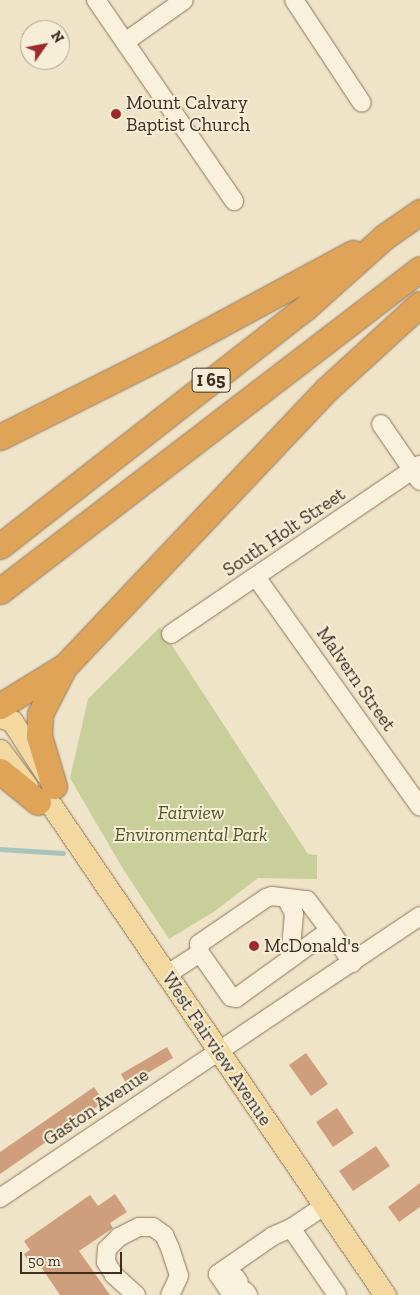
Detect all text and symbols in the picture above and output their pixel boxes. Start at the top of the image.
north arrow [20,20,70,70]
text: N [47,28,67,46]
place label: Mount Calvary Baptist Church [126,92,250,136]
marker: Mount Calvary Baptist Church [110,108,122,120]
road number: I 65 [191,364,231,396]
street label: South Holt Street [218,483,350,581]
street label: Malvern Street [312,622,400,736]
park label: Fairview Environmental Park [115,802,267,846]
place label: McDonald's [264,935,359,957]
marker: McDonald's [248,940,260,952]
street label: West Fairview Avenue [157,968,277,1130]
street label: Gaston Avenue [39,1063,153,1151]
scale bar [22,1242,125,1274]
text: 50 m [28,1252,61,1270]

